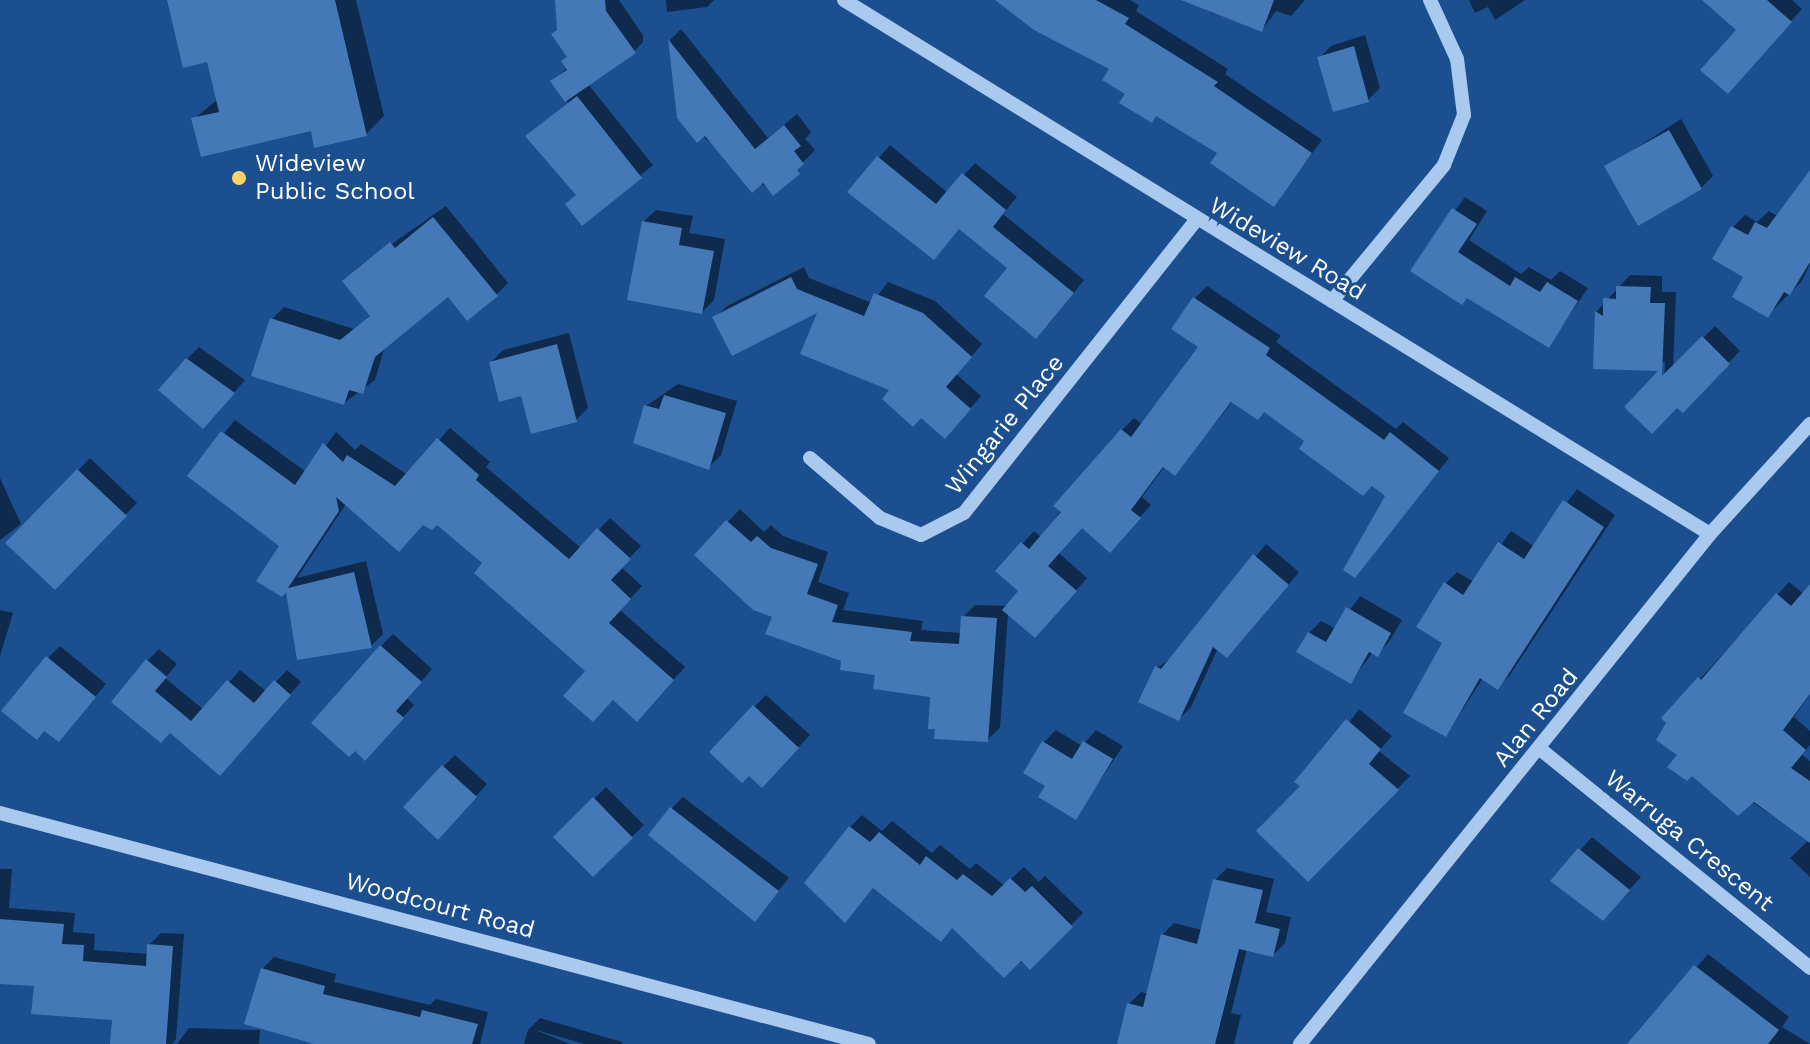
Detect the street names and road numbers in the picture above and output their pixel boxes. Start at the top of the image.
street label: Wideview Road [1204,191,1370,307]
street label: Wingarie Place [940,349,1070,501]
street label: Alan Road [1488,663,1584,773]
street label: Warruga Crescent [1599,764,1779,918]
street label: Woodcourt Road [342,867,538,945]

